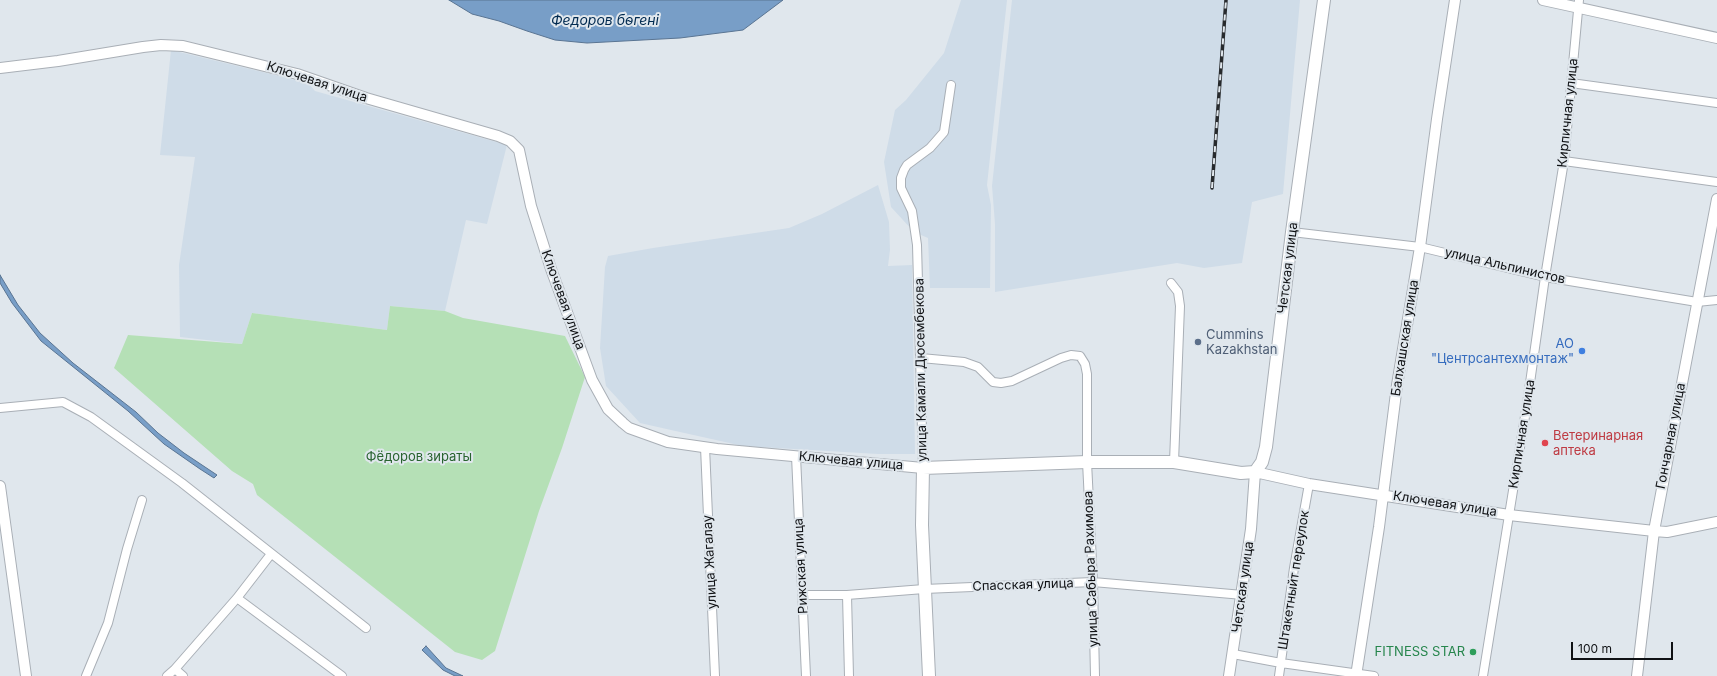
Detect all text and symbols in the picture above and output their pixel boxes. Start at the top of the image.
water label: Федоров бөгені [551,13,659,29]
street label: Кирпичная улица [1554,57,1582,169]
street label: Ключевая улица [265,58,369,106]
street label: Четская улица [1275,221,1301,315]
street label: улица Альпинистов [1443,245,1567,287]
street label: Ключевая улица [538,248,588,352]
street label: улица Камали Дюсембекова [912,278,930,462]
street label: Балхашская улица [1388,279,1422,397]
place label: Cummins Kazakhstan [1206,327,1277,358]
place label: АО "Центрсантехмонтаж" [1431,336,1574,367]
marker: Cummins Kazakhstan [1193,337,1203,347]
marker: АО "Центрсантехмонтаж" [1577,346,1587,356]
street label: Кирпичная улица [1506,378,1538,490]
street label: Гончарная улица [1653,382,1689,490]
place label: Ветеринарная аптека [1553,428,1643,459]
marker: Ветеринарная аптека [1540,438,1550,448]
park label: Фёдоров зираты [366,449,472,465]
street label: Ключевая улица [798,449,904,473]
street label: Ключевая улица [1392,488,1498,520]
street label: улица Сабыра Рахимова [1080,491,1102,647]
street label: Штакетныйт переулок [1275,509,1313,651]
street label: улица Жагалау [700,514,720,610]
street label: Рижская улица [791,518,811,614]
street label: Четская улица [1229,540,1257,634]
street label: Спасская улица [972,575,1074,595]
scale bar [1573,634,1675,660]
text: 100 m [1578,641,1612,656]
place label: FITNESS STAR [1375,644,1465,660]
marker: FITNESS STAR [1468,647,1478,657]

